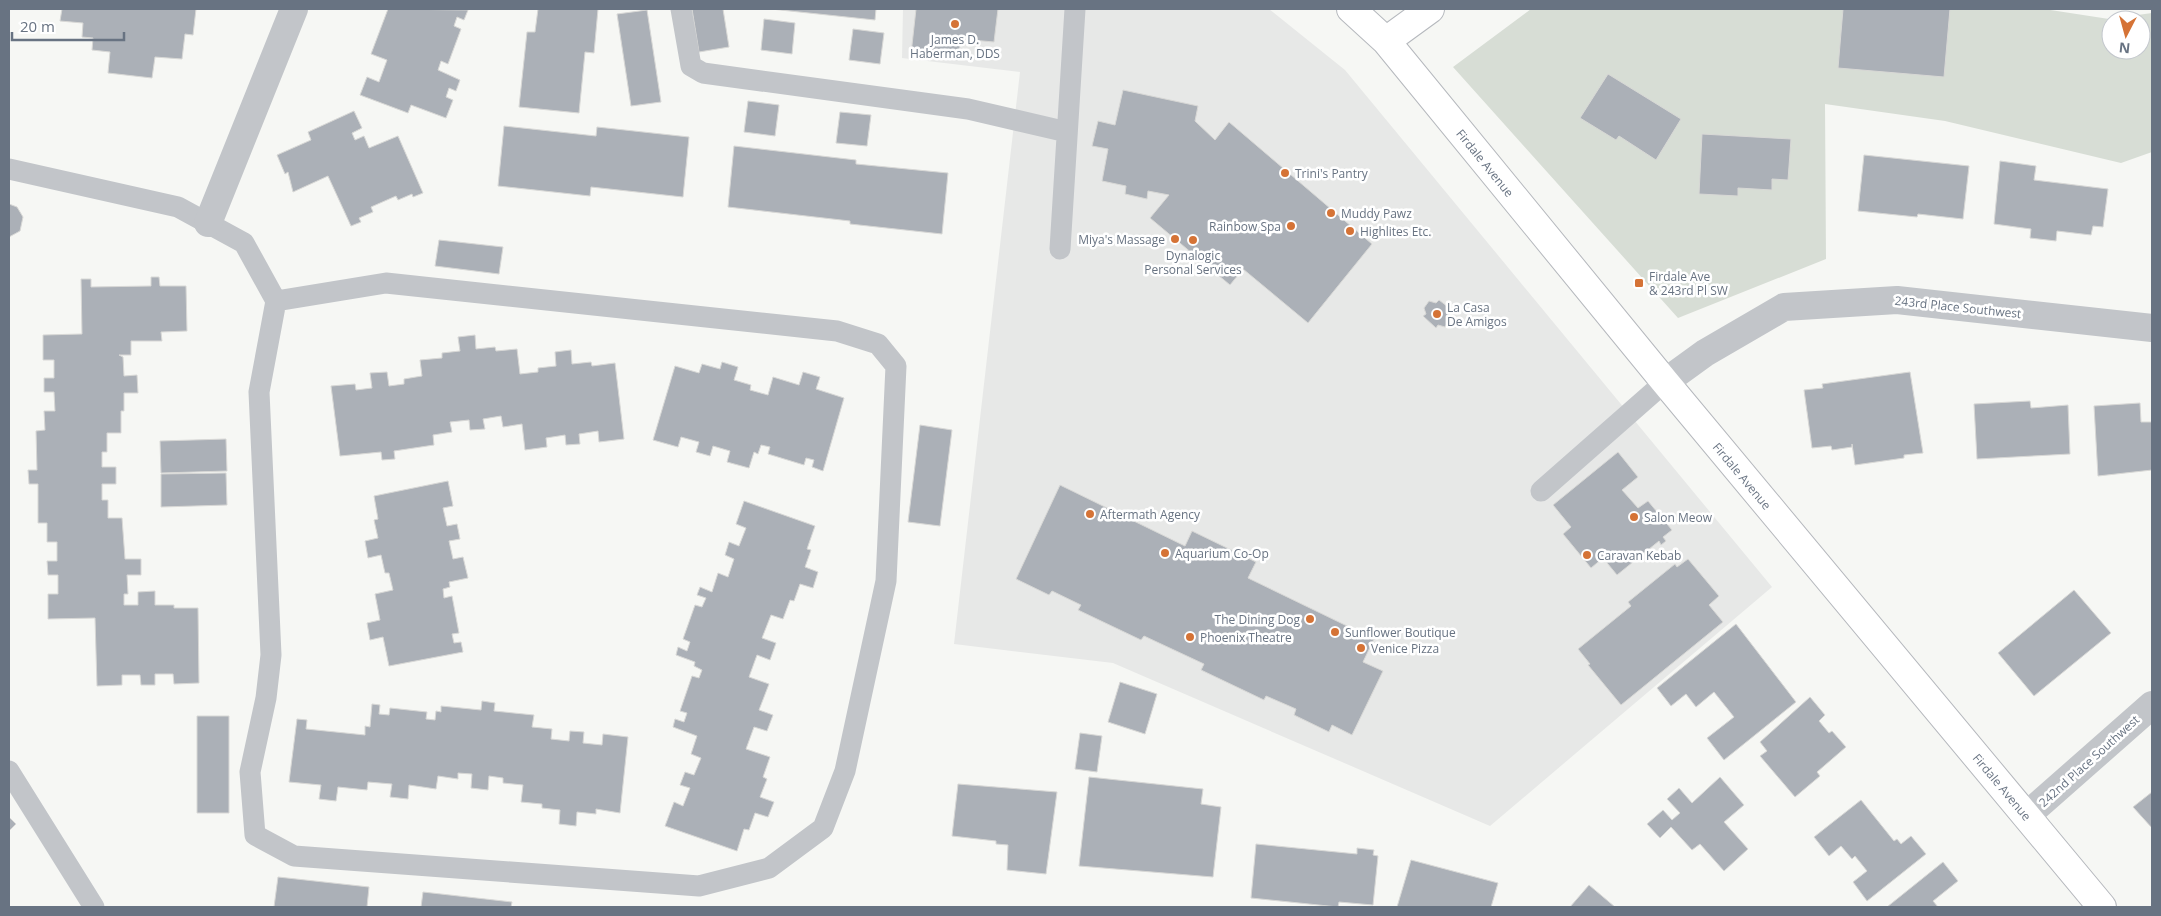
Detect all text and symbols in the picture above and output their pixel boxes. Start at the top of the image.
scale bar [12,10,125,42]
north arrow [2101,10,2151,60]
text: 20 m [20,16,55,36]
marker: James D. Haberman, DDS [949,18,961,30]
place label: James D. Haberman, DDS [910,31,1000,62]
text: N [2118,38,2131,58]
street label: Firdale Avenue [1452,125,1518,201]
place label: Trini's Pantry [1295,165,1369,182]
marker: Trini's Pantry [1279,167,1291,179]
place label: Muddy Pawz [1341,205,1412,222]
marker: Muddy Pawz [1325,207,1337,219]
place label: Rainbow Spa [1209,218,1281,235]
marker: Rainbow Spa [1285,220,1297,232]
place label: Highlites Etc. [1360,223,1432,240]
marker: Highlites Etc. [1344,225,1356,237]
place label: Miya's Massage [1078,231,1165,248]
marker: Miya's Massage [1169,233,1181,245]
marker: Dynalogic Personal Services [1187,234,1199,246]
place label: Dynalogic Personal Services [1144,247,1242,278]
place label: Firdale Ave & 243rd Pl SW [1649,268,1728,299]
marker: Firdale Ave & 243rd Pl SW [1633,277,1645,289]
street label: 243rd Place Southwest [1894,292,2022,322]
place label: La Casa De Amigos [1447,299,1507,330]
marker: La Casa De Amigos [1431,308,1443,320]
street label: Firdale Avenue [1709,439,1775,513]
place label: Aftermath Agency [1100,506,1201,523]
marker: Aftermath Agency [1084,508,1096,520]
place label: Salon Meow [1644,509,1713,526]
marker: Salon Meow [1628,511,1640,523]
place label: Aquarium Co-Op [1175,545,1269,562]
marker: Aquarium Co-Op [1159,547,1171,559]
place label: Caravan Kebab [1597,547,1681,564]
marker: Caravan Kebab [1581,549,1593,561]
place label: The Dining Dog [1215,611,1300,628]
marker: The Dining Dog [1304,613,1316,625]
place label: Sunflower Boutique [1345,624,1456,641]
marker: Sunflower Boutique [1329,626,1341,638]
place label: Phoenix Theatre [1200,629,1292,646]
marker: Phoenix Theatre [1184,631,1196,643]
place label: Venice Pizza [1371,640,1439,657]
marker: Venice Pizza [1355,642,1367,654]
street label: 242nd Place Southwest [2035,711,2143,811]
street label: Firdale Avenue [1969,750,2035,824]

